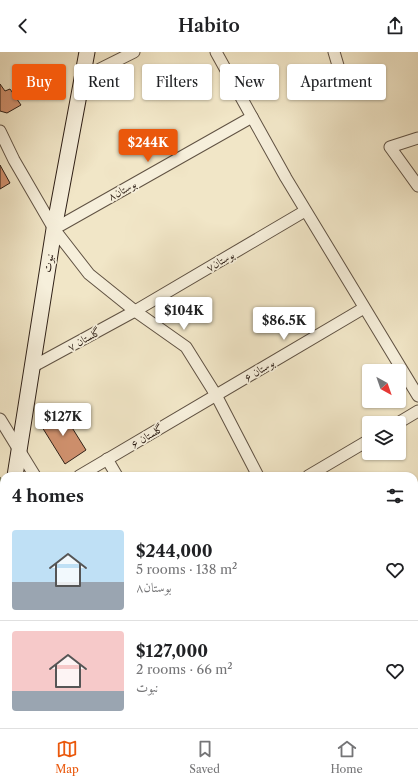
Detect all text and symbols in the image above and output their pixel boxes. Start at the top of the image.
icon: back [12,15,34,37]
text: Habito [178,15,240,37]
icon: share [384,15,406,37]
chip: Buy [12,64,66,100]
chip: Rent [74,64,134,100]
chip: Filters [142,64,212,100]
chip: New [220,64,279,100]
chip: Apartment [287,64,386,100]
pin: $244K [120,129,176,163]
text: $244K [128,134,168,150]
street label: بوستان۸ [105,177,139,203]
street label: بوستان۷ [203,247,237,275]
street label: نبوت [40,253,56,273]
pin: $104K [156,297,212,331]
text: $104K [164,302,204,318]
pin: $86.5K [251,307,317,341]
text: $86.5K [262,312,306,328]
street label: گلستان ۷ [65,324,103,354]
street label: بوستان ۶ [241,356,277,384]
north arrow [362,364,406,408]
map controls [362,364,406,460]
pin: $127K [35,403,91,437]
text: $127K [44,408,82,424]
button: layers [362,416,406,460]
street label: گلستان ۶ [128,421,166,451]
icon: filters [384,485,406,507]
text: 4 homes [12,486,84,506]
text: $244,000 [136,541,213,561]
icon: home [44,546,92,594]
icon: heart [384,559,406,581]
text: 5 rooms · 138 m² [136,561,237,577]
text: بوستان۸ [136,579,172,595]
text: $127,000 [136,641,208,661]
icon: home [44,647,92,695]
icon: heart [384,660,406,682]
text: 2 rooms · 66 m² [136,661,233,677]
text: نبوت [136,679,158,695]
tab: Map [55,738,79,776]
tab: Saved [189,738,220,776]
tab: Home [330,738,363,776]

